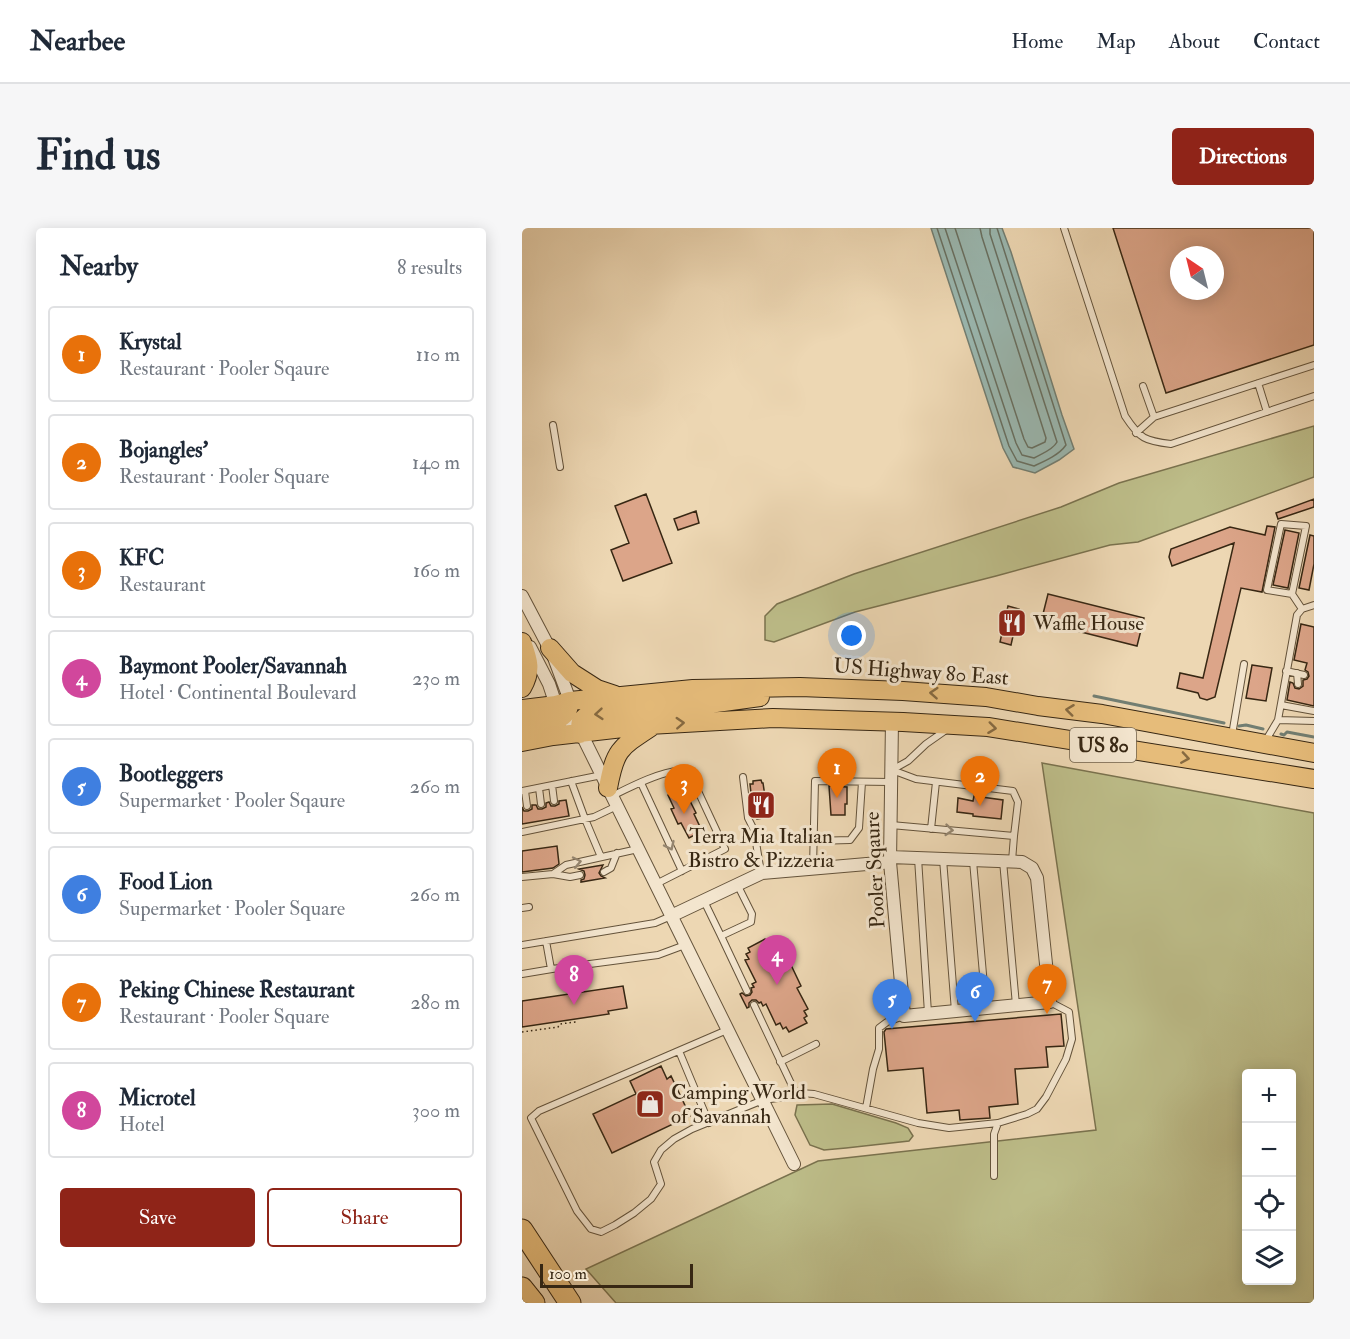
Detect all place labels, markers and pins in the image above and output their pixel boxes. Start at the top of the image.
restaurant icon: Waffle House [996,607,1028,639]
place label: Waffle House [1032,610,1144,637]
pin: 1 [818,748,856,798]
pin: 2 [960,756,1000,806]
pin: 3 [664,764,704,814]
restaurant icon: Terra Mia Italian Bistro & Pizzeria [745,789,777,821]
place label: Terra Mia Italian Bistro & Pizzeria [688,823,835,874]
pin: 4 [758,936,796,985]
pin: 8 [554,956,594,1005]
pin: 7 [1028,964,1066,1014]
pin: 6 [956,972,994,1022]
pin: 5 [872,980,911,1029]
place label: Camping World of Savannah [671,1079,806,1130]
shop icon: Camping World of Savannah [634,1088,666,1120]

